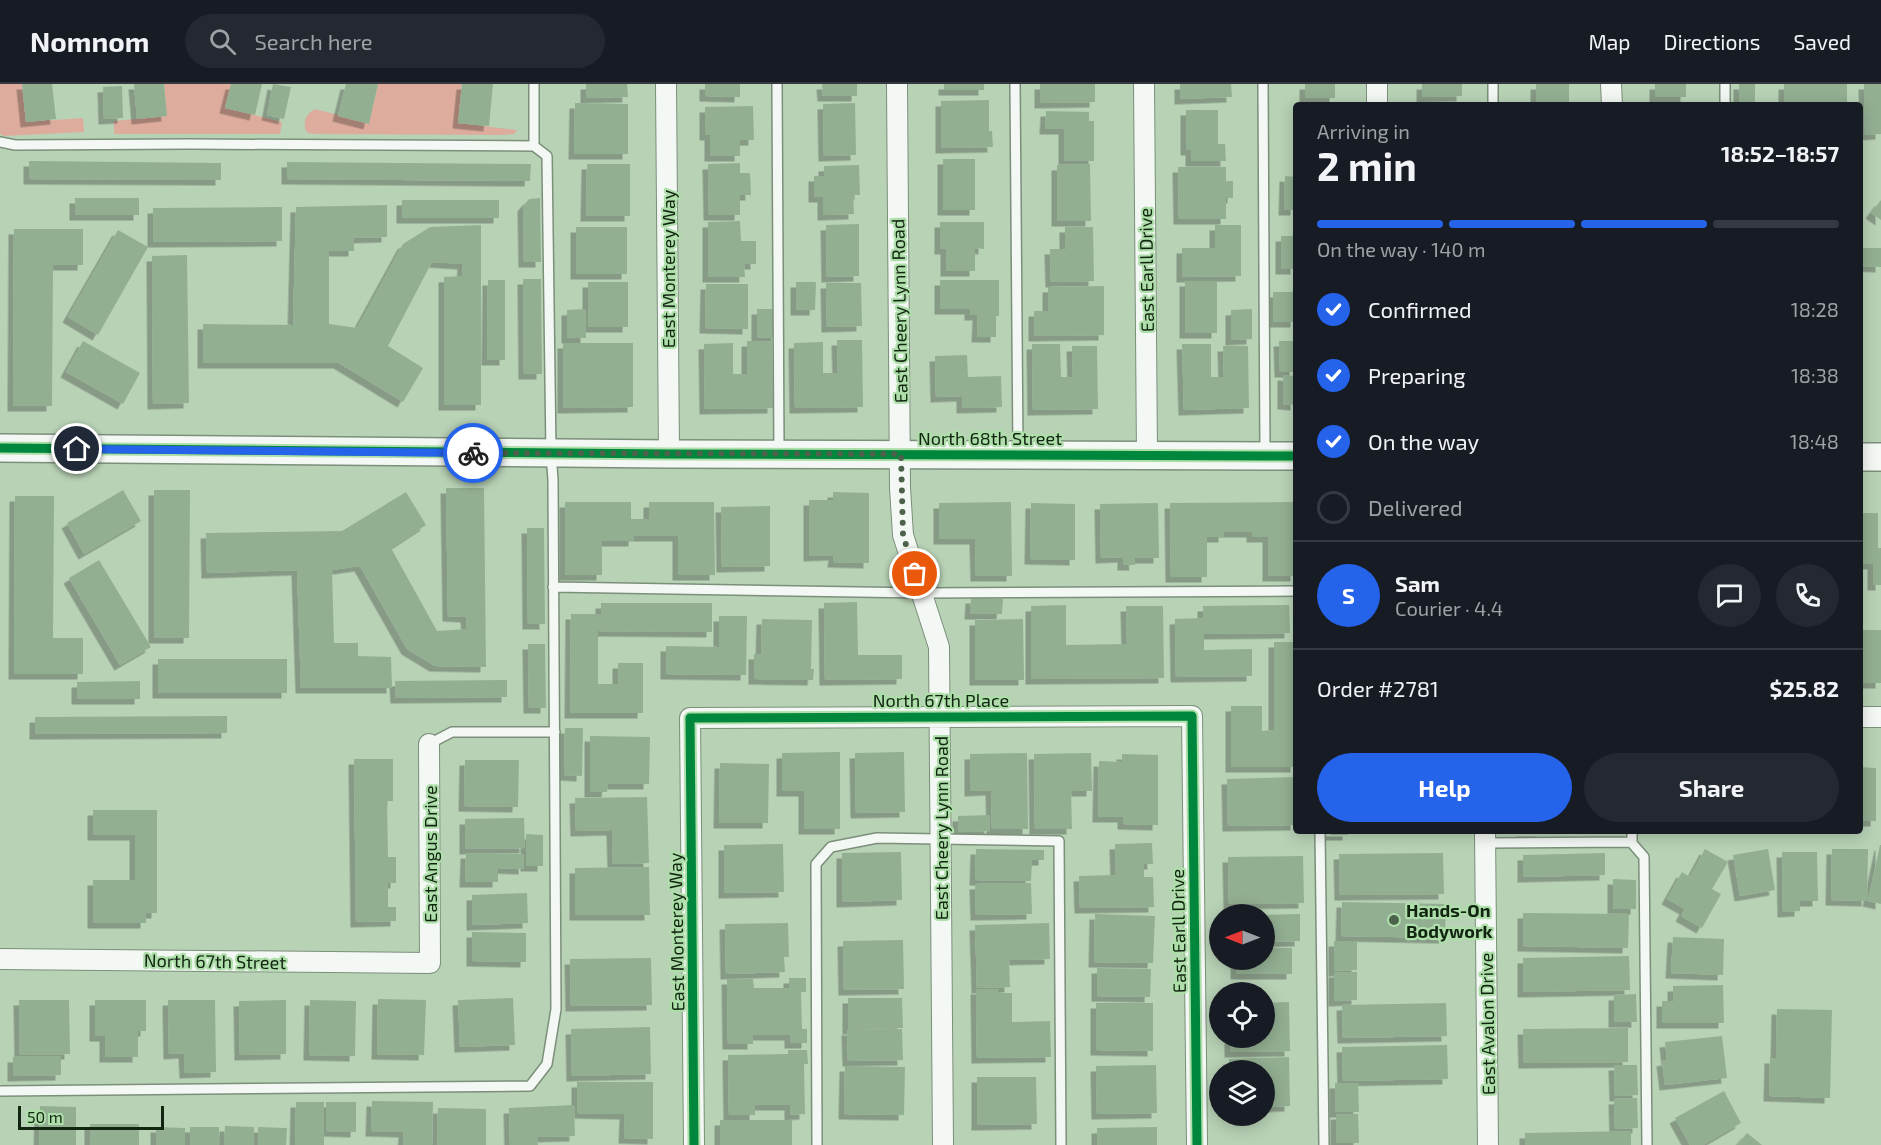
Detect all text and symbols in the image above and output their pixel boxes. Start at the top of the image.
search box [185,14,605,68]
text: Nomnom [30,24,149,58]
icon: search [206,25,239,58]
text: Search here [254,28,373,54]
text: Map [1588,29,1631,54]
text: Directions [1664,29,1760,54]
text: Saved [1793,29,1851,54]
text: Arriving in [1317,119,1410,143]
text: 18:52–18:57 [1721,140,1839,166]
text: 2 min [1317,142,1417,189]
street label: East Monterey Way [657,189,679,348]
street label: East Earll Drive [1134,208,1158,332]
street label: East Cheery Lynn Road [886,219,912,403]
text: On the way · 140 m [1317,237,1486,261]
icon: check [1317,293,1350,326]
text: Confirmed [1368,296,1472,322]
text: 18:28 [1791,297,1839,321]
icon: check [1317,359,1350,392]
text: Preparing [1368,362,1466,388]
text: 18:38 [1791,363,1839,387]
pin [51,423,102,474]
courier [443,423,503,483]
icon: check [1317,425,1350,458]
street label: North 68th Street [918,427,1062,449]
text: On the way [1368,428,1479,454]
text: 18:48 [1790,429,1839,453]
icon: home [60,432,93,465]
icon: bike [457,437,490,470]
text: Delivered [1368,494,1463,520]
pin [889,548,940,599]
icon: bag [898,557,931,590]
button: chat [1698,564,1761,627]
button: phone [1776,564,1839,627]
text: Sam [1395,570,1440,596]
text: S [1342,582,1355,608]
text: Courier · 4.4 [1395,596,1503,620]
text: Order #2781 [1317,675,1439,701]
text: $25.82 [1769,675,1839,701]
street label: North 67th Place [873,689,1009,711]
street label: East Cheery Lynn Road [930,736,952,920]
button: Help [1317,753,1572,822]
button: Share [1584,753,1839,822]
street label: East Angus Drive [419,785,441,923]
street label: East Monterey Way [664,852,688,1012]
street label: East Earll Drive [1166,869,1190,993]
place label: Hands-On Bodywork [1406,899,1493,942]
north arrow [1209,904,1275,970]
map controls [1209,904,1275,1126]
marker: Hands-On Bodywork [1387,913,1401,927]
street label: North 67th Street [144,949,286,973]
street label: East Avalon Drive [1475,953,1499,1095]
button: locate [1209,982,1275,1048]
button: layers [1209,1060,1275,1126]
scale bar [18,1103,164,1130]
text: 50 m [27,1107,63,1126]

